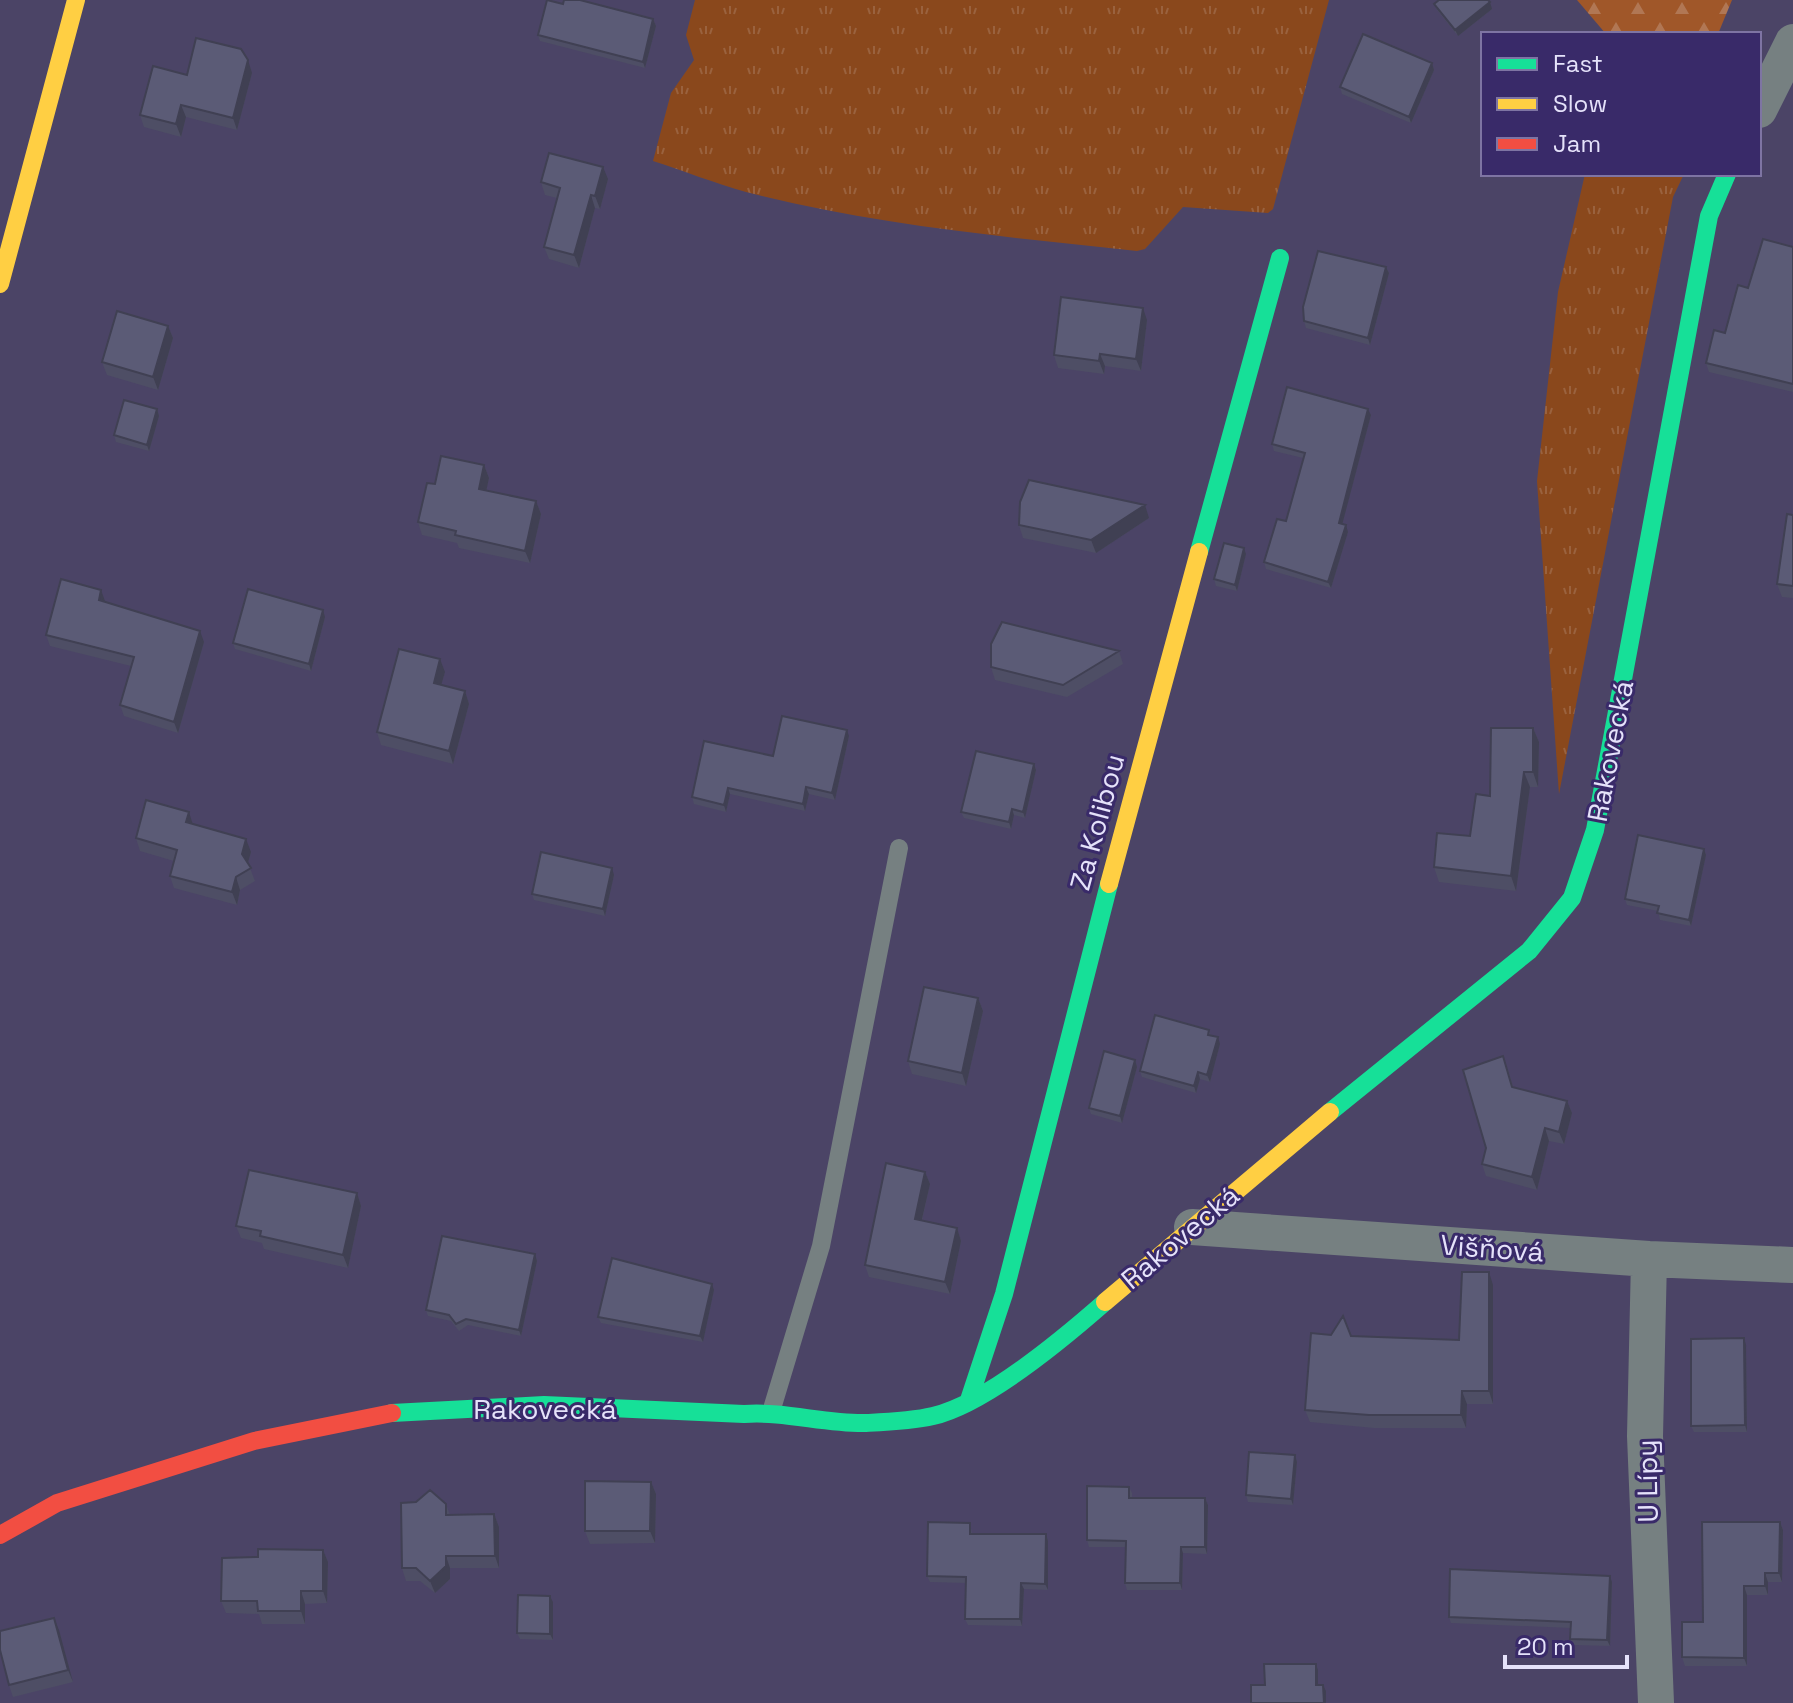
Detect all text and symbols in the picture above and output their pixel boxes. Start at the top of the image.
legend [1481,32,1761,176]
text: Fast [1553,48,1603,79]
text: Slow [1553,88,1607,119]
text: Jam [1553,128,1601,159]
street label: Rakovecká [1579,677,1641,825]
street label: Za Kolibou [1062,750,1132,894]
street label: Rakovecká [1113,1177,1247,1297]
street label: Višňová [1439,1226,1545,1270]
street label: Rakovecká [473,1391,617,1427]
street label: U Lípy [1628,1439,1666,1523]
scale bar [1505,1619,1627,1669]
text: 20 m [1517,1631,1574,1662]

